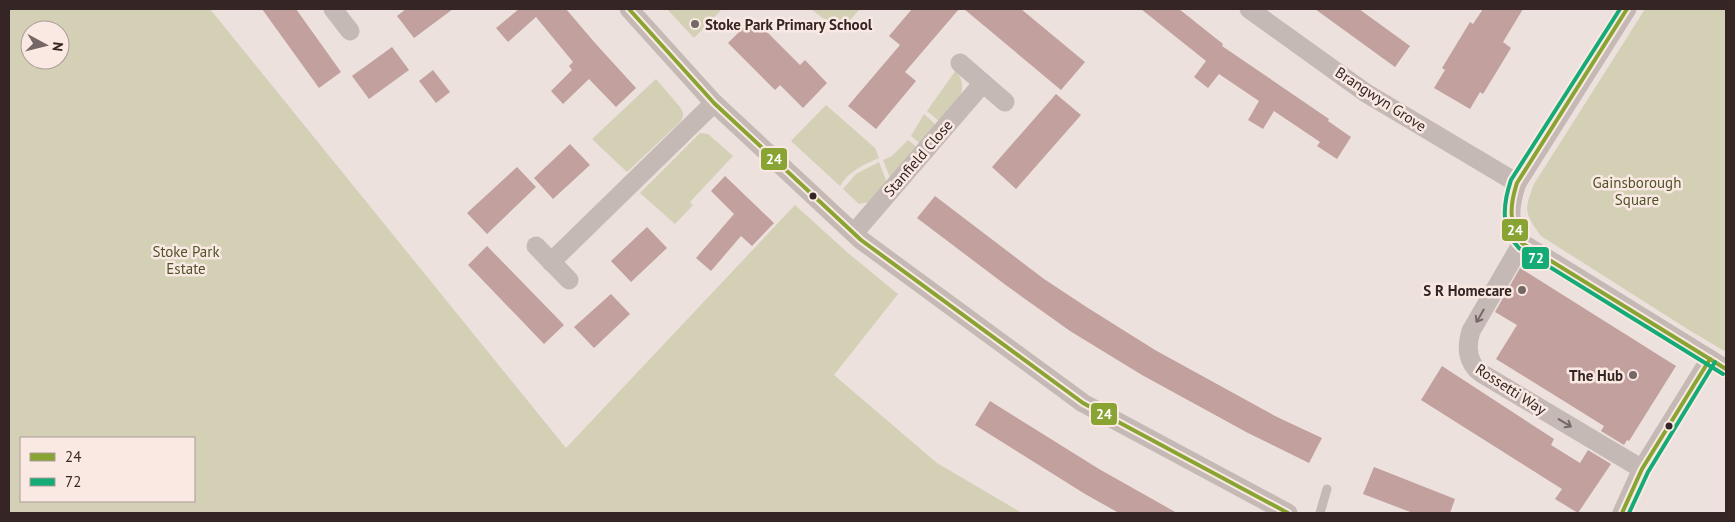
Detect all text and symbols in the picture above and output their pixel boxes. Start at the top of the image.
place label: Stoke Park Primary School [705,15,873,34]
marker: Stoke Park Primary School [689,18,701,30]
north arrow [20,20,70,70]
text: N [48,41,67,52]
street label: Brangwyn Grove [1332,63,1430,135]
street label: Stanfield Close [879,116,957,200]
line badge: 24 [760,147,788,171]
text: 24 [766,150,782,168]
park label: Gainsborough Square [1593,173,1681,209]
unlabelled marker [808,191,818,201]
line badge: 24 [1501,218,1529,242]
text: 24 [1507,221,1523,239]
park label: Stoke Park Estate [152,242,220,278]
line badge: 72 [1521,246,1550,270]
text: 72 [1528,249,1544,267]
place label: S R Homecare [1423,281,1512,300]
marker: S R Homecare [1516,284,1528,296]
one-way arrow [1475,308,1485,322]
street label: Rossetti Way [1472,359,1550,419]
place label: The Hub [1569,366,1623,385]
marker: The Hub [1627,369,1639,381]
line badge: 24 [1090,402,1118,426]
text: 24 [1096,405,1112,423]
one-way arrow [1557,419,1571,429]
unlabelled marker [1664,421,1674,431]
legend [20,437,195,502]
text: 24 [65,447,81,466]
text: 72 [65,472,81,491]

